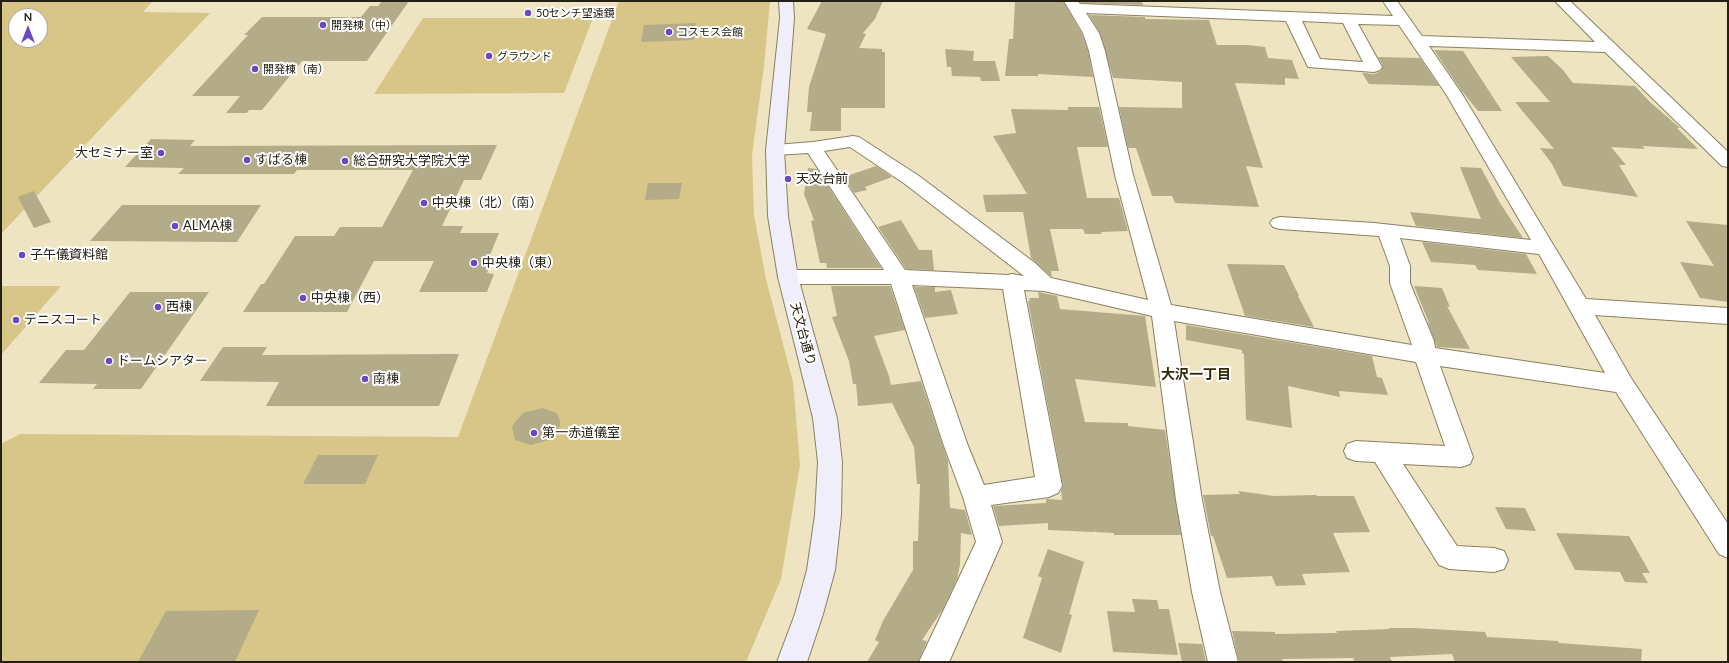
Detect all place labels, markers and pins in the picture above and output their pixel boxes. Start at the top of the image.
place label: 50センチ望遠鏡 [536,6,615,20]
marker: 50センチ望遠鏡 [523,8,533,18]
place label: 開発棟（中） [331,18,397,32]
marker: 開発棟（中） [318,20,328,30]
place label: コスモス会館 [677,25,743,39]
marker: コスモス会館 [664,27,674,37]
place label: グラウンド [497,49,552,63]
marker: グラウンド [484,51,494,61]
place label: 開発棟（南） [263,62,329,76]
marker: 開発棟（南） [250,64,260,74]
place label: 大セミナー室 [75,145,153,161]
marker: 大セミナー室 [156,148,166,158]
place label: すばる棟 [255,152,307,168]
place label: 総合研究大学院大学 [353,153,470,169]
marker: すばる棟 [242,155,252,165]
marker: 総合研究大学院大学 [340,156,350,166]
place label: 天文台前 [796,171,848,187]
marker: 天文台前 [783,174,793,184]
place label: 中央棟（北）（南） [432,195,542,211]
marker: 中央棟（北）（南） [419,198,429,208]
place label: ALMA棟 [183,218,232,234]
marker: ALMA棟 [170,221,180,231]
place label: 子午儀資料館 [30,247,108,263]
marker: 子午儀資料館 [17,250,27,260]
place label: 中央棟（東） [482,255,560,271]
marker: 中央棟（東） [469,258,479,268]
place label: 中央棟（西） [311,290,389,306]
marker: 中央棟（西） [298,293,308,303]
place label: 西棟 [166,299,192,315]
marker: 西棟 [153,302,163,312]
place label: テニスコート [24,312,102,328]
marker: テニスコート [11,315,21,325]
place label: ドームシアター [117,353,208,369]
marker: ドームシアター [104,356,114,366]
place label: 南棟 [373,371,399,387]
marker: 南棟 [360,374,370,384]
place label: 第一赤道儀室 [542,425,620,441]
marker: 第一赤道儀室 [529,428,539,438]

